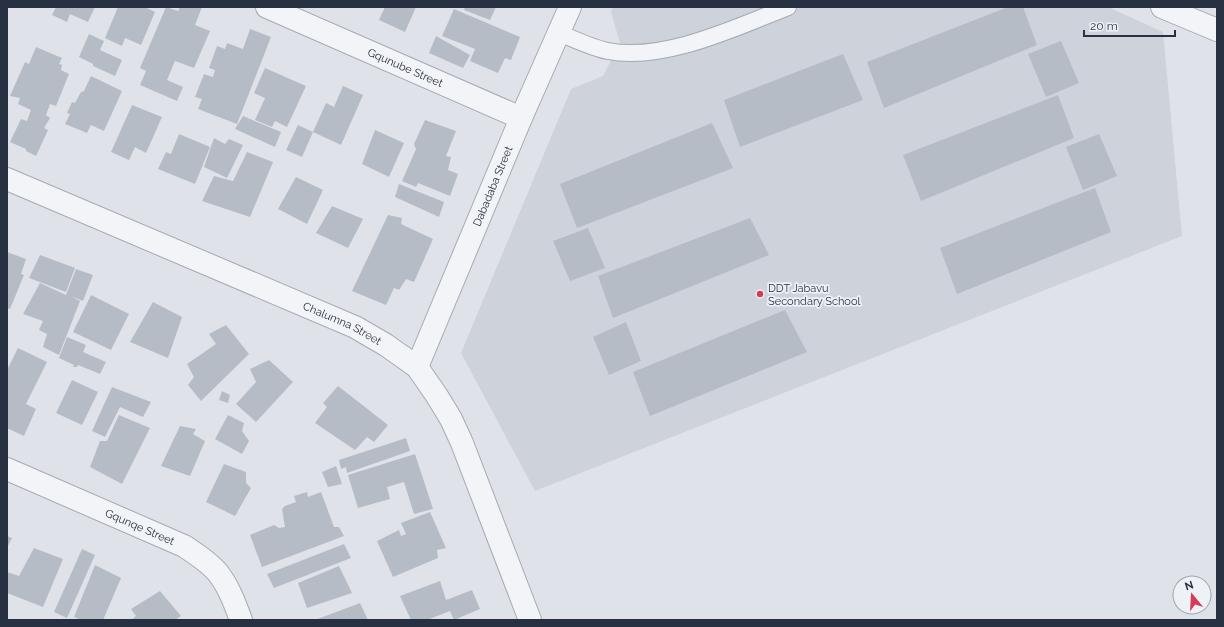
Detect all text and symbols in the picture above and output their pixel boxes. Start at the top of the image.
scale bar [1084,12,1175,38]
text: 20 m [1090,19,1118,33]
street label: Gqunube Street [366,45,445,90]
street label: Dabadaba Street [470,144,515,228]
place label: DDT Jabavu Secondary School [768,282,860,308]
marker: DDT Jabavu Secondary School [755,289,765,299]
street label: Chalumna Street [301,299,384,348]
street label: Gqunqe Street [103,506,177,548]
north arrow [1172,575,1212,615]
text: N [1183,578,1195,593]

